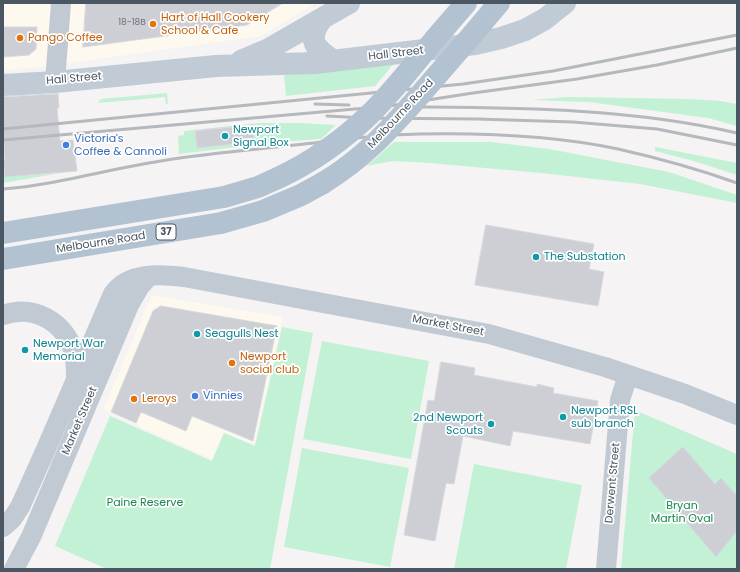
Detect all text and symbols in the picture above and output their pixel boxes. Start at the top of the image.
place label: Hart of Hall Cookery School & Cafe [161,11,269,37]
house number: 18-18B [118,18,146,28]
marker: Hart of Hall Cookery School & Cafe [148,19,158,29]
place label: Pango Coffee [28,31,103,45]
marker: Pango Coffee [15,33,25,43]
street label: Hall Street [368,44,424,64]
street label: Hall Street [46,70,102,88]
street label: Melbourne Road [365,77,437,151]
place label: Newport Signal Box [233,123,289,149]
marker: Newport Signal Box [220,131,230,141]
place label: Victoria's Coffee & Cannoli [74,132,167,158]
marker: Victoria's Coffee & Cannoli [61,140,71,150]
road number: 37 [156,224,176,240]
street label: Melbourne Road [56,229,146,257]
place label: The Substation [544,250,626,264]
marker: The Substation [531,252,541,262]
street label: Market Street [411,313,485,339]
place label: Seagulls Nest [205,327,279,341]
marker: Seagulls Nest [192,329,202,339]
place label: Newport War Memorial [33,337,104,363]
marker: Newport War Memorial [20,345,30,355]
place label: Newport social club [240,350,299,376]
marker: Newport social club [227,358,237,368]
street label: Market Street [60,385,100,457]
place label: Vinnies [203,389,242,403]
marker: Vinnies [190,391,200,401]
place label: Leroys [142,392,177,406]
marker: Leroys [129,394,139,404]
place label: Newport RSL sub branch [571,404,638,430]
place label: 2nd Newport Scouts [413,411,483,437]
marker: Newport RSL sub branch [558,412,568,422]
marker: 2nd Newport Scouts [486,419,496,429]
street label: Derwent Street [603,442,623,524]
park label: Paine Reserve [107,496,183,510]
park label: Bryan Martin Oval [651,499,713,525]

